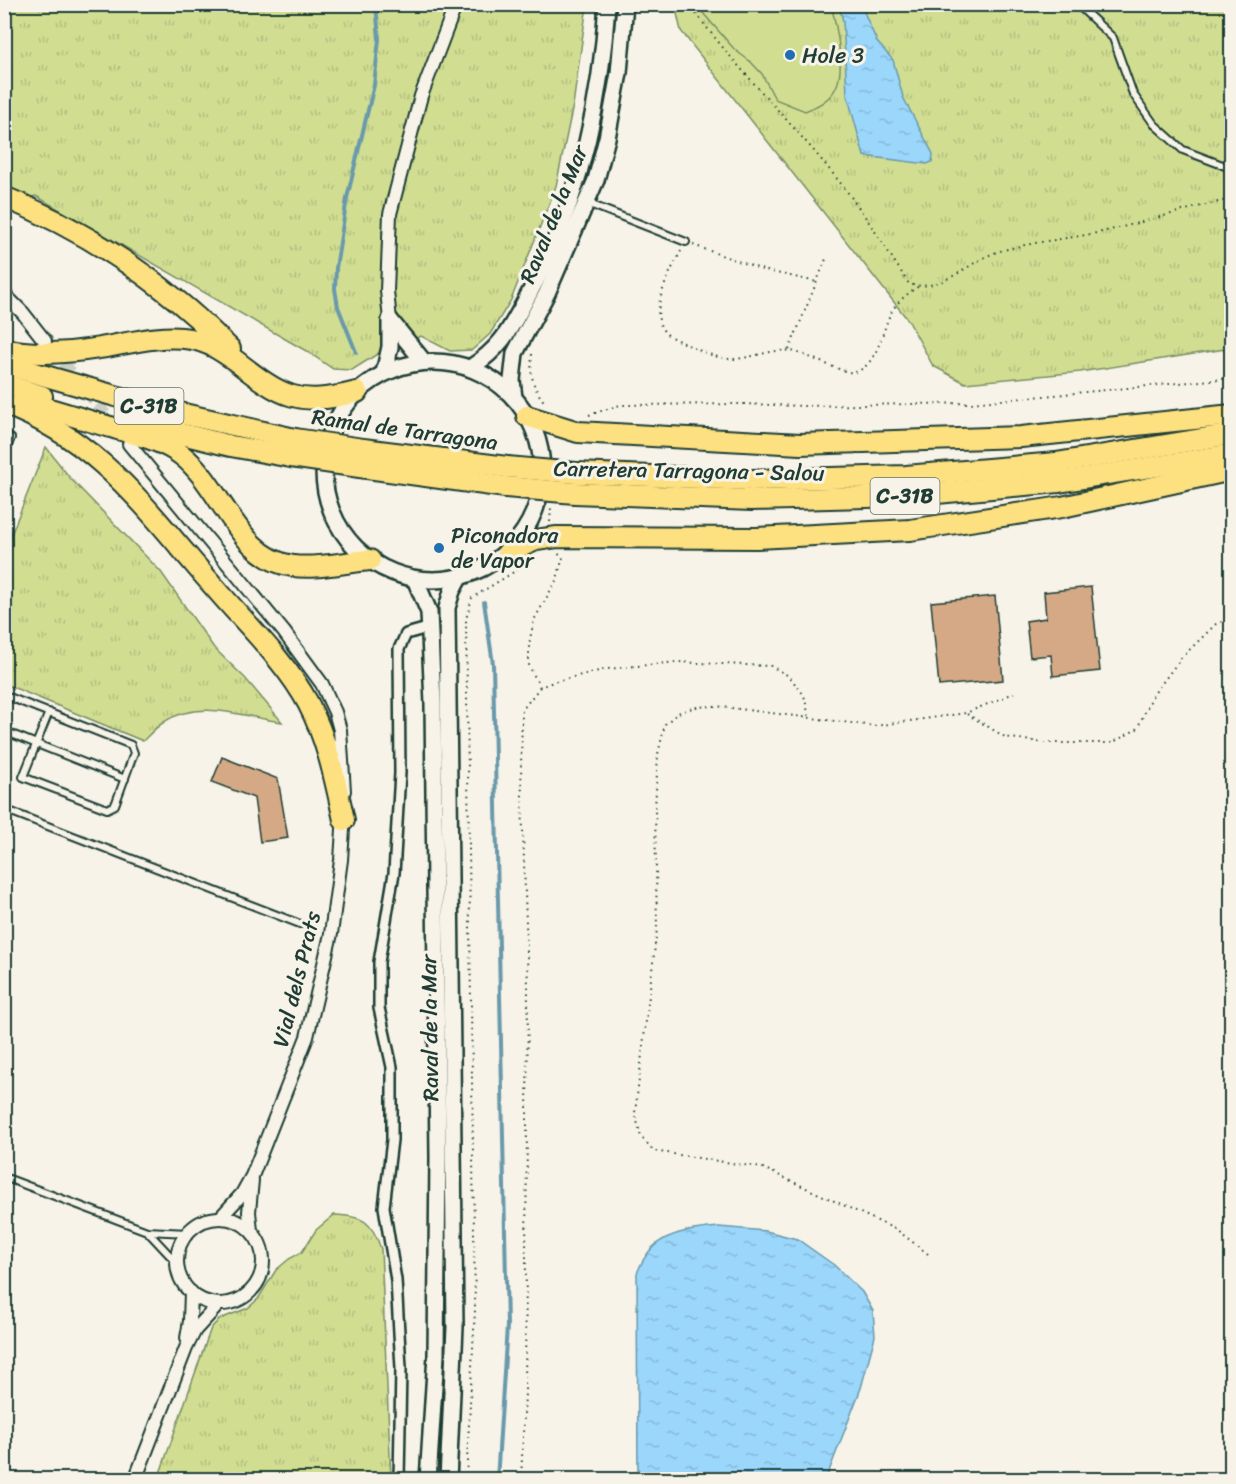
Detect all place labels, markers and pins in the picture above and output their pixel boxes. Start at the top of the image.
place label: Hole 3 [802,36,864,75]
marker: Hole 3 [783,48,797,62]
place label: Piconadora de Vapor [451,516,559,580]
marker: Piconadora de Vapor [432,541,446,555]

